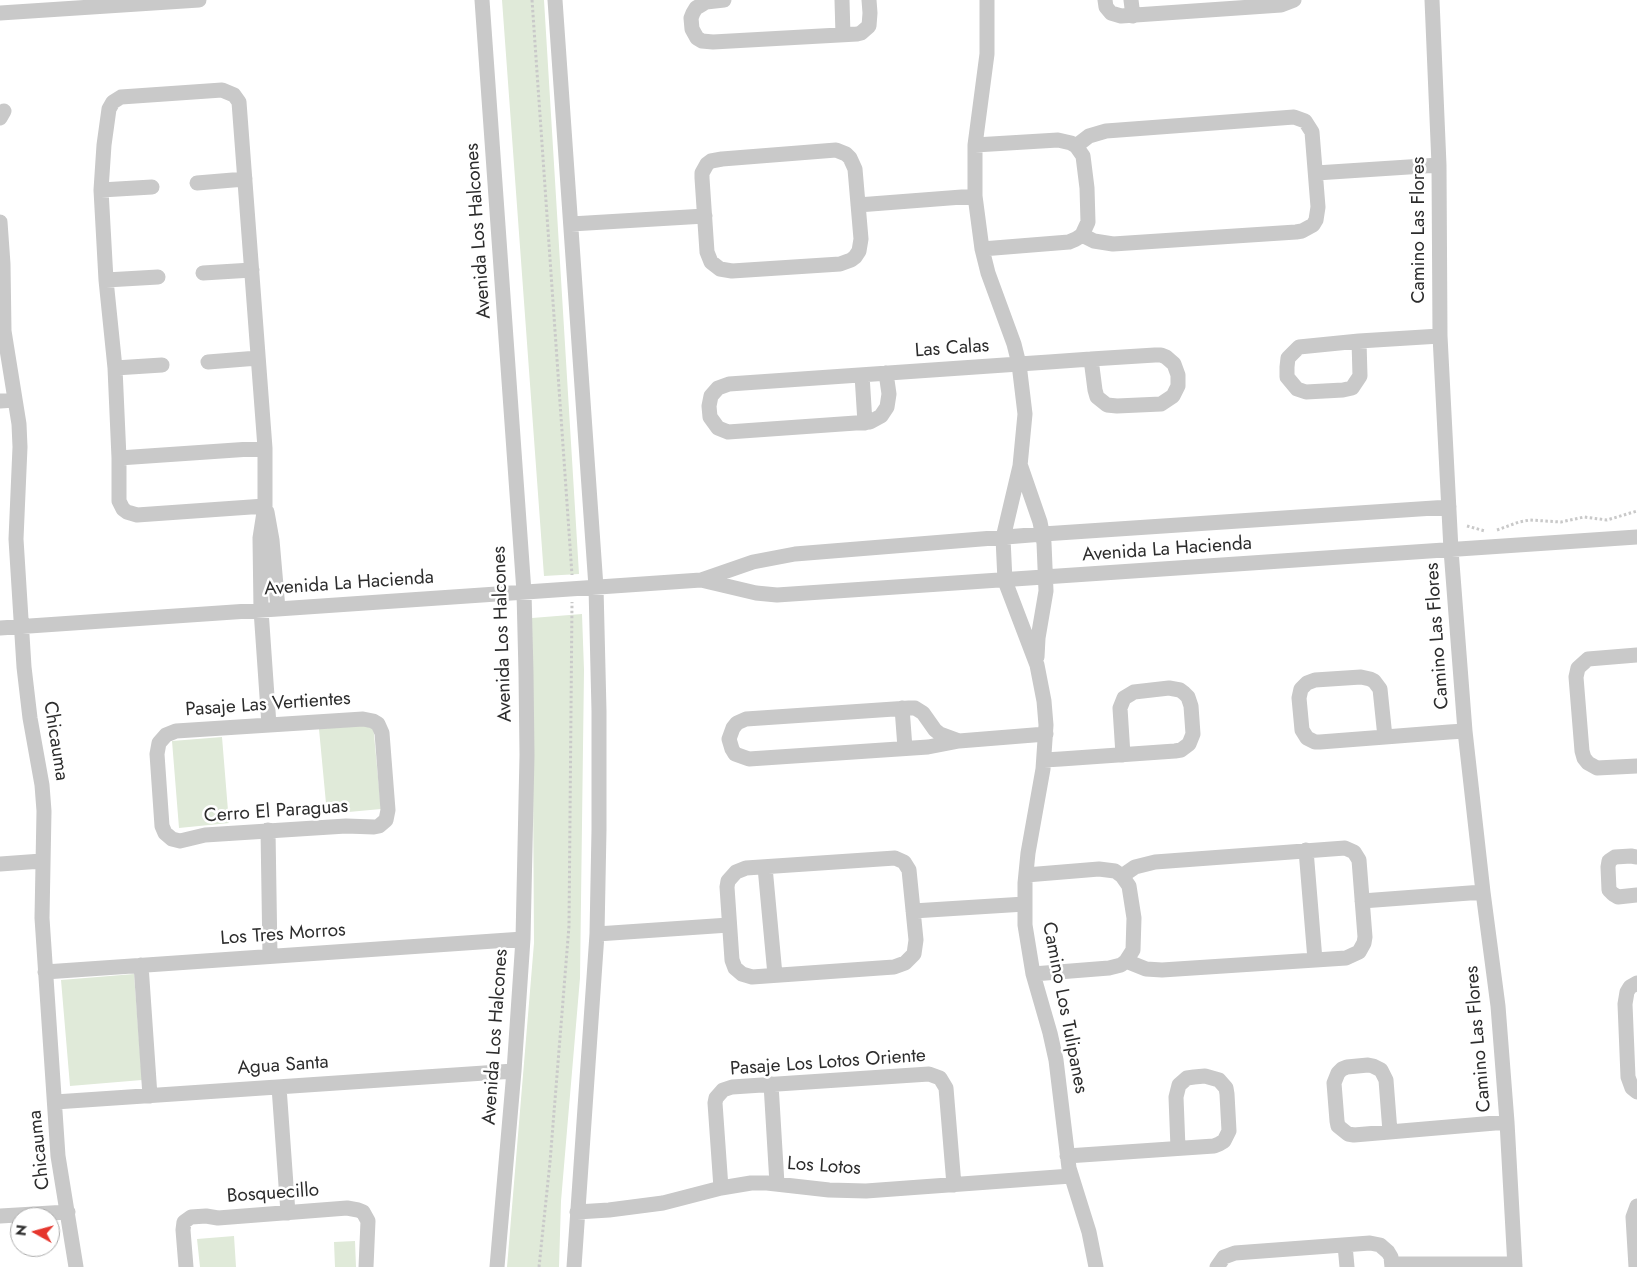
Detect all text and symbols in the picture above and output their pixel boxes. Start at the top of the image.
street label: Avenida Los Halcones [461,142,497,320]
street label: Camino Las Flores [1408,157,1430,303]
street label: Las Calas [914,335,990,363]
street label: Avenida La Hacienda [1081,533,1253,567]
street label: Avenida Los Halcones [489,546,517,722]
street label: Camino Las Flores [1422,562,1454,710]
street label: Avenida La Hacienda [263,567,435,601]
street label: Pasaje Las Vertientes [185,688,351,722]
street label: Chicauma [37,700,73,782]
street label: Cerro El Paraguas [203,796,349,828]
street label: Los Tres Morros [220,919,346,951]
street label: Camino Los Tulipanes [1036,920,1092,1096]
street label: Avenida Los Halcones [478,948,514,1126]
street label: Camino Las Flores [1461,965,1497,1113]
street label: Pasaje Los Lotos Oriente [729,1045,927,1081]
street label: Agua Santa [237,1051,329,1081]
street label: Chicauma [24,1109,56,1191]
street label: Los Lotos [786,1153,862,1181]
street label: Bosquecillo [226,1179,320,1209]
north arrow [10,1207,60,1257]
text: N [11,1224,32,1237]

